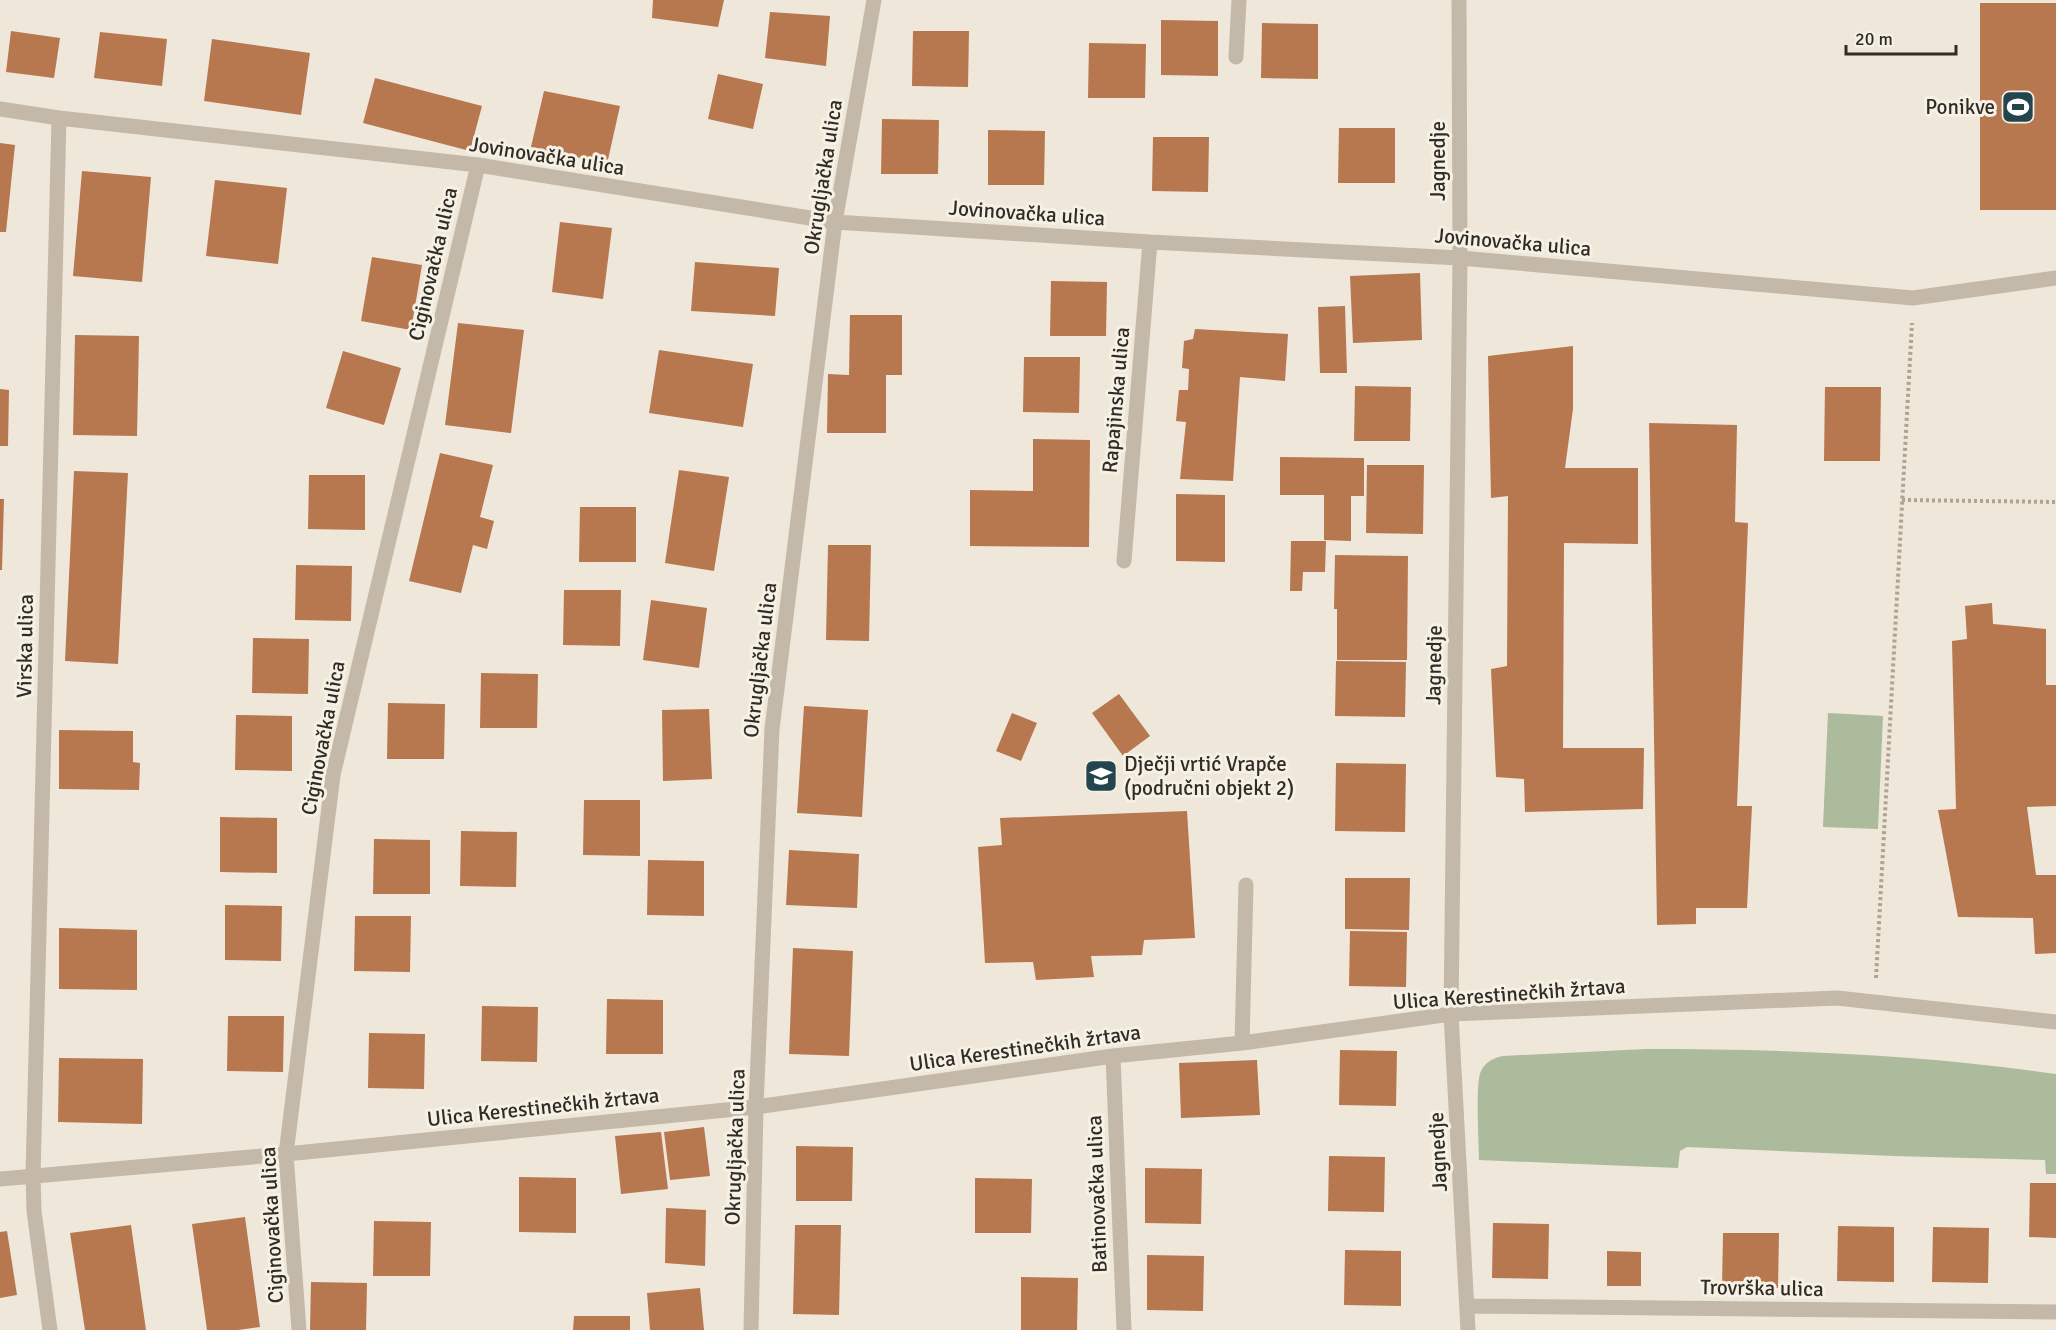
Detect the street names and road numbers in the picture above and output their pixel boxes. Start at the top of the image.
street label: Okrugljačka ulica [798,98,848,256]
street label: Jagnedje [1425,121,1451,201]
street label: Jovinovačka ulica [467,131,627,181]
street label: Ciginovačka ulica [403,185,463,343]
street label: Jovinovačka ulica [948,195,1106,231]
street label: Jovinovačka ulica [1434,222,1592,262]
street label: Rapajinska ulica [1097,326,1135,474]
street label: Okrugljačka ulica [738,581,782,739]
street label: Virska ulica [11,594,39,698]
street label: Jagnedje [1420,625,1448,705]
street label: Ciginovačka ulica [295,659,351,817]
street label: Ulica Kerestinečkih žrtava [1392,973,1626,1015]
street label: Ulica Kerestinečkih žrtava [908,1019,1142,1077]
street label: Okrugljačka ulica [719,1068,751,1226]
street label: Ulica Kerestinečkih žrtava [426,1082,660,1132]
street label: Jagnedje [1423,1111,1453,1193]
street label: Batinovačka ulica [1081,1115,1113,1273]
street label: Ciginovačka ulica [255,1146,289,1304]
street label: Trovrška ulica [1700,1274,1824,1302]

